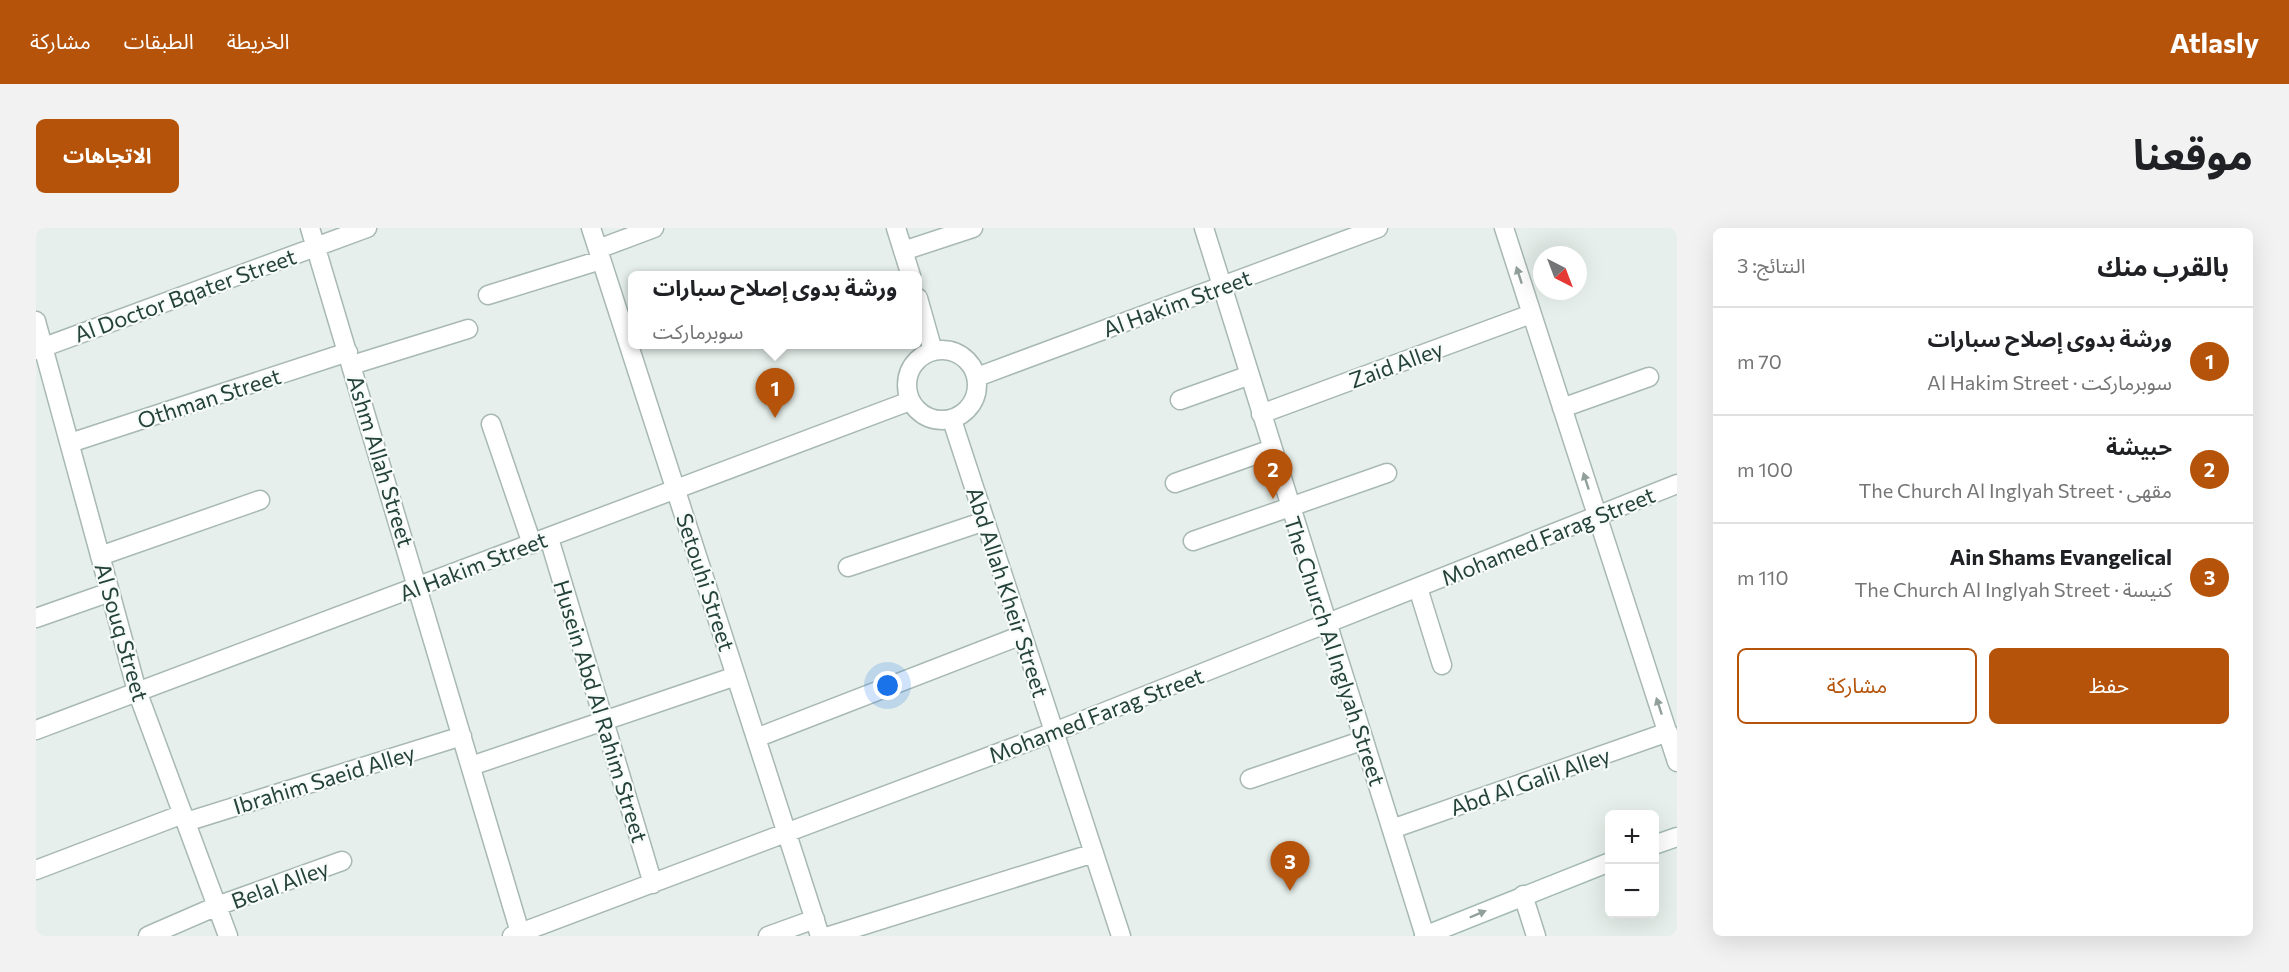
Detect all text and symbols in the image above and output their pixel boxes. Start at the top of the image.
text: Atlasly [2170,25,2259,59]
text: مشاركة [30,28,91,53]
text: الطبقات [124,28,194,53]
text: الخريطة [227,28,290,53]
button: الاتجاهات [36,119,179,193]
text: موقعنا [2133,127,2253,179]
street label: Al Doctor Bqater Street [70,242,300,348]
north arrow [1533,246,1587,300]
text: بالقرب منك [2097,250,2229,281]
text: النتائج: 3 [1737,253,1805,277]
street label: Al Hakim Street [1099,264,1255,342]
one-way arrow [1514,266,1523,284]
popup [628,271,922,349]
text: ورشة بدوى إصلاح سبارات [653,274,897,301]
text: سوبرماركت [653,319,743,343]
text: ورشة بدوى إصلاح سبارات [1928,325,2172,352]
street label: Zaid Alley [1345,335,1447,393]
text: 70 m [1737,349,1782,373]
text: 1 [2205,349,2214,373]
street label: Othman Street [134,362,284,434]
pin: 1 [756,368,794,418]
text: سوبرماركت · Al Hakim Street [1927,370,2172,394]
street label: Ashm Allah Street [342,372,420,550]
text: حبيشة [2106,433,2172,460]
pin: 2 [1254,450,1292,499]
text: 100 m [1737,457,1793,481]
text: 2 [2204,457,2215,481]
one-way arrow [1580,472,1590,490]
text: مقهى · The Church Al Inglyah Street [1858,478,2172,502]
street label: Mohamed Farag Street [1437,481,1659,591]
street label: Abd Allah Kheir Street [961,483,1055,701]
street label: Setouhi Street [671,510,741,654]
street label: The Church Al Inglyah Street [1279,513,1391,789]
street label: Al Hakim Street [395,525,551,607]
text: Ain Shams Evangelical [1949,543,2172,570]
street label: Al Souq Street [89,560,155,704]
text: 110 m [1737,565,1788,589]
text: 3 [2204,565,2215,589]
street label: Husein Abd Al Rahim Street [548,577,654,845]
text: كنيسة · The Church Al Inglyah Street [1854,577,2172,601]
button: مشاركة [1737,648,1977,724]
button: حفظ [1989,648,2229,724]
street label: Mohamed Farag Street [985,662,1207,768]
your location [873,671,902,700]
one-way arrow [1654,697,1663,715]
street label: Ibrahim Saeid Alley [230,739,418,819]
street label: Abd Al Galil Alley [1446,741,1614,821]
map controls [1605,810,1659,918]
button: + [1605,810,1659,864]
pin: 3 [1270,842,1310,891]
street label: Belal Alley [228,854,332,914]
button: − [1605,864,1659,918]
one-way arrow [1469,909,1487,918]

